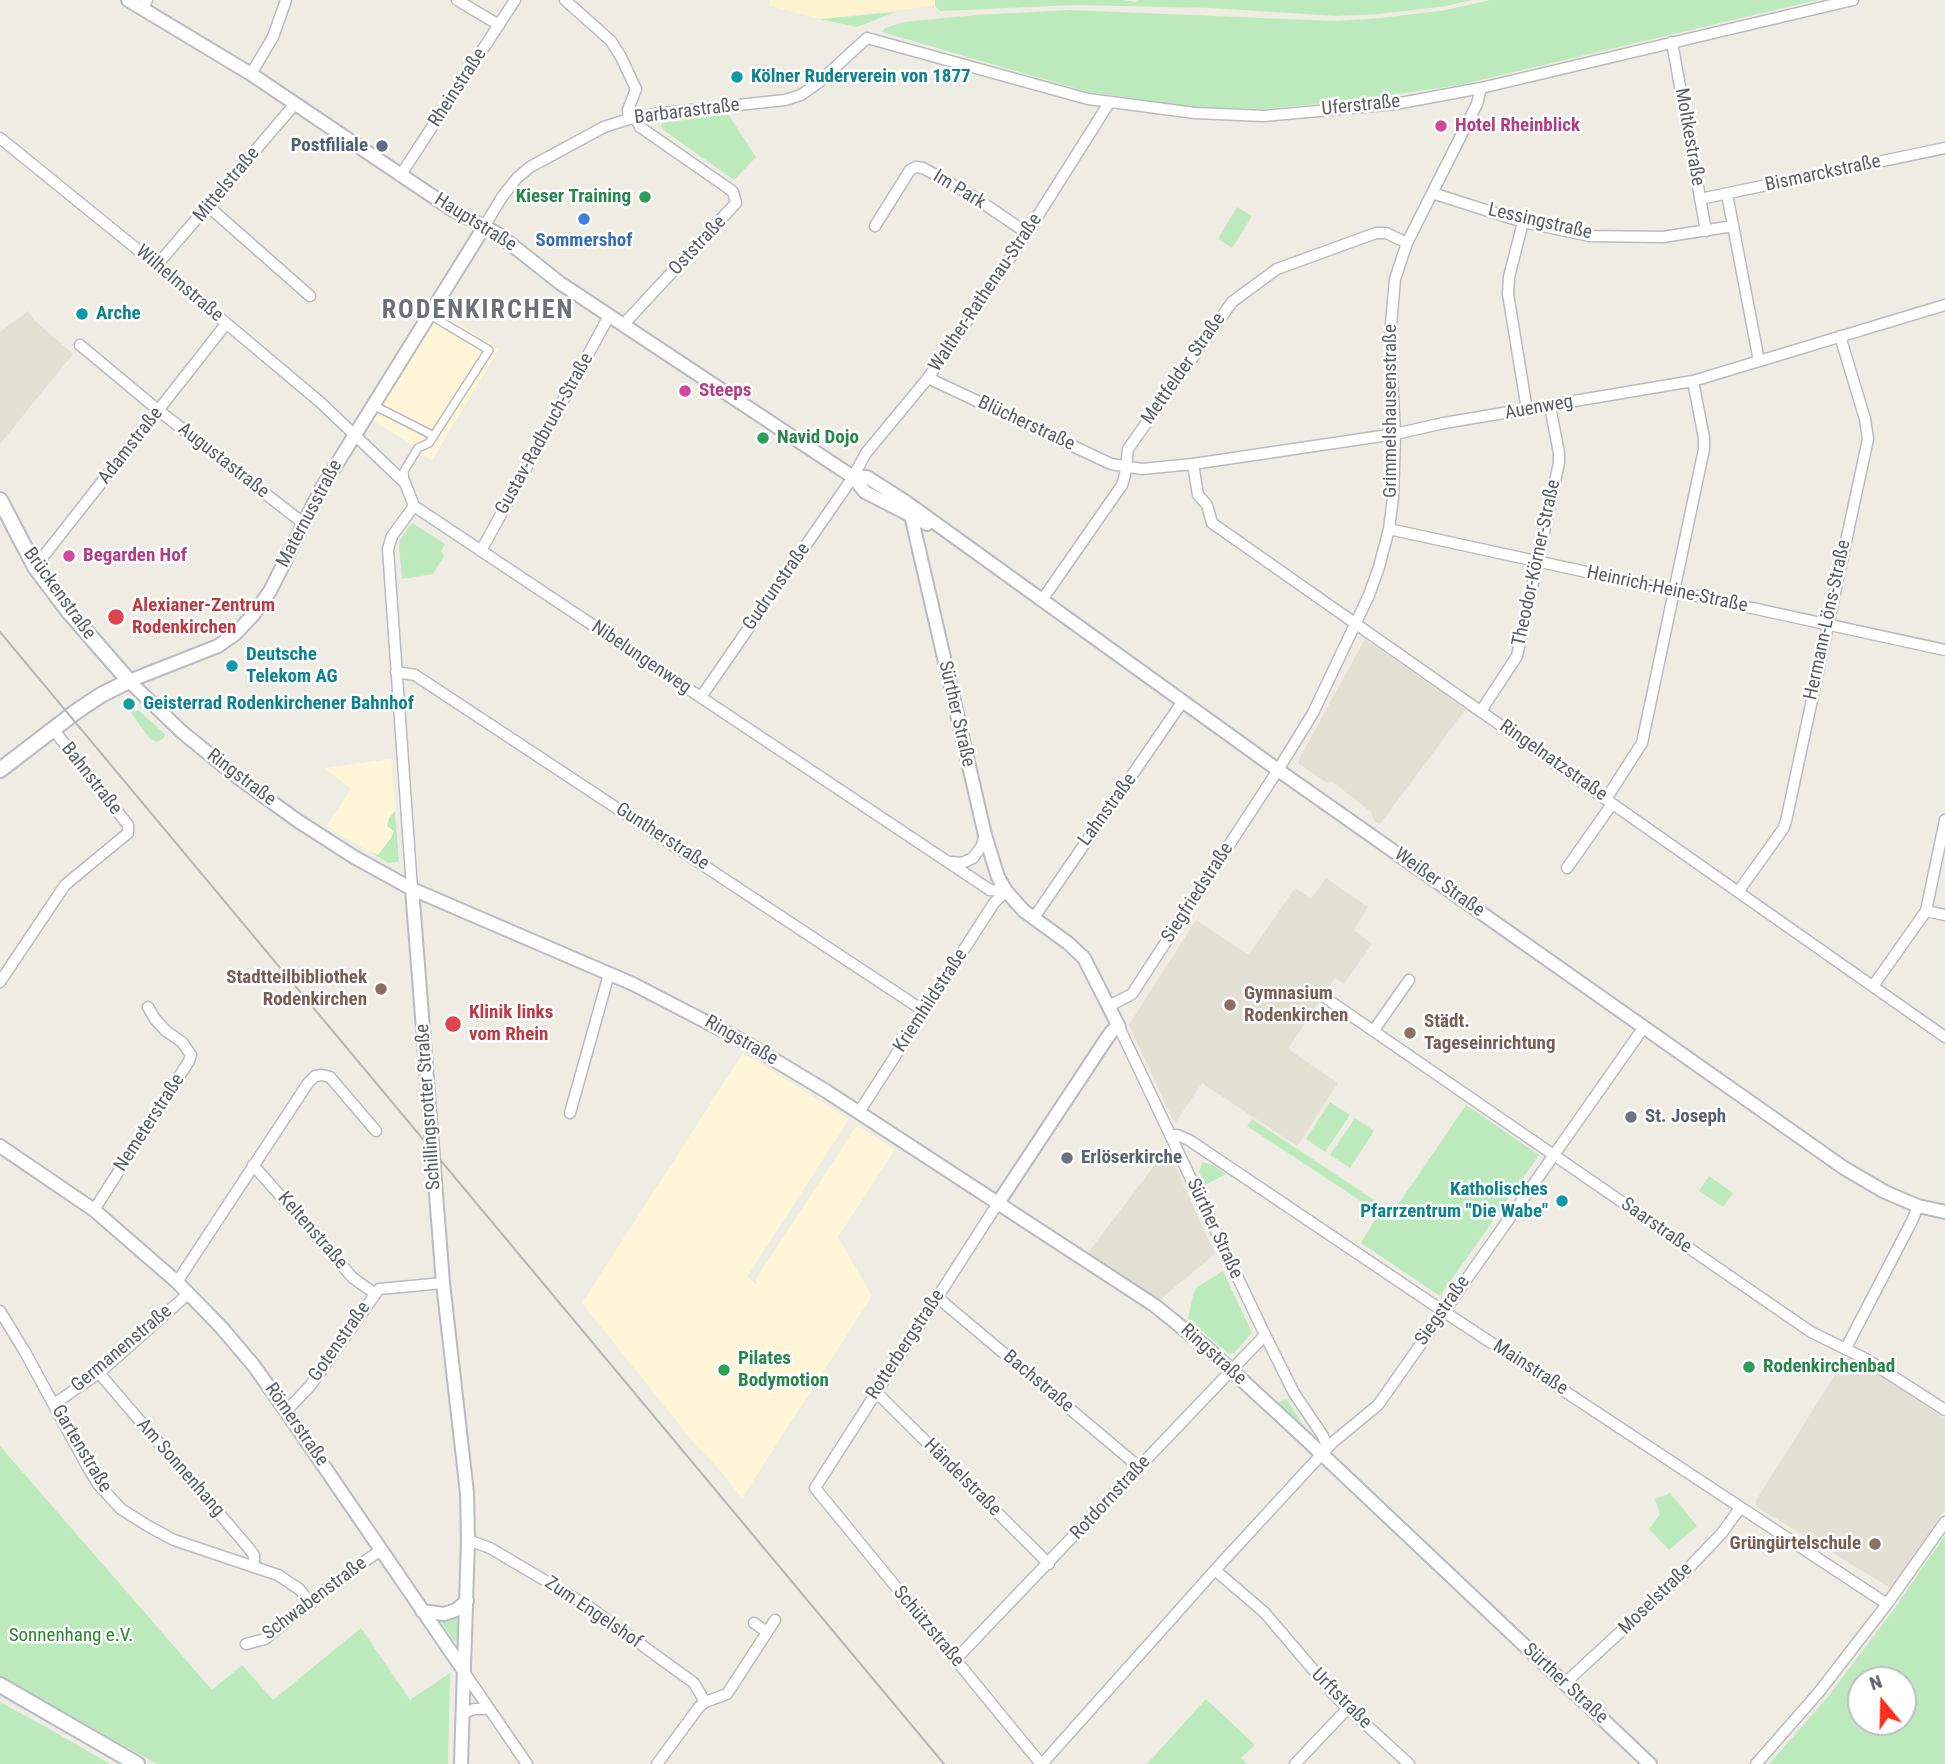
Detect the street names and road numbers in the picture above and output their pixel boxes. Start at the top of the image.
street label: Rheinstraße [424,44,492,132]
street label: Moltkestraße [1669,86,1709,188]
street label: Uferstraße [1321,91,1401,121]
street label: Barbarastraße [633,94,741,130]
street label: Mittelstraße [189,143,265,227]
street label: Bismarckstraße [1763,151,1883,197]
street label: Im Park [929,165,989,215]
street label: Hauptstraße [430,189,520,257]
street label: Lessingstraße [1486,199,1594,245]
street label: Walther-Rathenau-Straße [925,210,1047,376]
street label: Oststraße [665,211,731,281]
street label: Wilhelmstraße [130,241,228,327]
street label: Mettfelder Straße [1137,309,1231,429]
street label: Grimmelshausenstraße [1380,324,1402,498]
street label: Gustav-Radbruch-Straße [491,349,599,519]
street label: Auenweg [1503,391,1575,425]
street label: Blücherstraße [974,392,1078,456]
street label: Adamstraße [94,403,168,489]
street label: Augustastraße [173,418,273,504]
street label: Maternusstraße [272,456,348,572]
street label: Theodor-Körner-Straße [1508,478,1566,648]
street label: Hermann-Löns-Straße [1800,538,1856,702]
street label: Gudrunstraße [739,539,815,635]
street label: Brückenstraße [18,544,100,644]
street label: Heinrich-Heine-Straße [1585,562,1749,618]
street label: Nibelungenweg [587,616,695,700]
street label: Sürther Straße [933,659,979,769]
street label: Ringelnatzstraße [1495,715,1611,807]
street label: Bahnstraße [56,738,126,820]
street label: Ringstraße [202,745,280,811]
street label: Lahnstraße [1074,769,1142,851]
street label: Guntherstraße [611,798,713,876]
street label: Siegfriedstraße [1157,839,1239,947]
street label: Weißer Straße [1389,843,1489,923]
street label: Kriemhildstraße [889,945,973,1057]
street label: Ringstraße [700,1011,782,1071]
street label: Schillingsrotter Straße [412,1023,446,1191]
street label: Nemeterstraße [110,1070,190,1176]
street label: Sürther Straße [1181,1175,1247,1283]
street label: Keltenstraße [272,1188,352,1274]
street label: Saarstraße [1616,1193,1696,1259]
street label: Siegstraße [1411,1272,1475,1350]
street label: Rotterbergstraße [862,1286,950,1404]
street label: Gotenstraße [304,1298,376,1386]
street label: Germanenstraße [67,1300,177,1398]
street label: Ringstraße [1175,1320,1251,1390]
street label: Mainstraße [1488,1335,1572,1401]
street label: Bachstraße [998,1346,1078,1418]
street label: Römerstraße [259,1379,333,1471]
street label: Gartenstraße [46,1401,116,1497]
street label: Am Sonnenhang [131,1414,229,1522]
street label: Händelstraße [918,1434,1006,1522]
street label: Rotdornstraße [1066,1451,1156,1545]
street label: Schwabenstraße [258,1552,372,1646]
street label: Moselstraße [1614,1558,1698,1640]
street label: Zum Engelshof [540,1572,646,1654]
street label: Schützstraße [888,1582,968,1672]
street label: Sürther Straße [1518,1639,1612,1729]
street label: Urftstraße [1306,1664,1376,1734]

